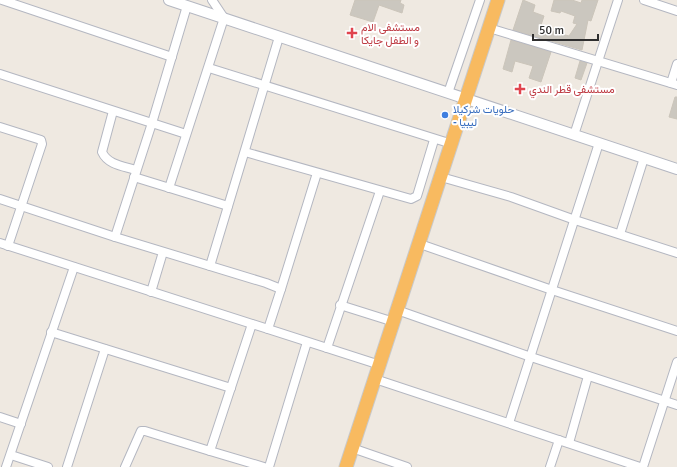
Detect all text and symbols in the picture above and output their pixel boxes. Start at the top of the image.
scale bar [533,16,598,42]
place label: مستشفى الام و الطفل جايكا [361,21,420,47]
text: 50 m [539,23,564,38]
marker: مستشفى الام و الطفل جايكا [346,27,358,39]
marker: مستشفى قطر الندي [514,83,526,95]
place label: مستشفى قطر الندي [529,83,615,99]
place label: حلويات شركيلا - ليبيا [453,103,515,129]
marker: حلويات شركيلا - ليبيا [440,110,450,120]

